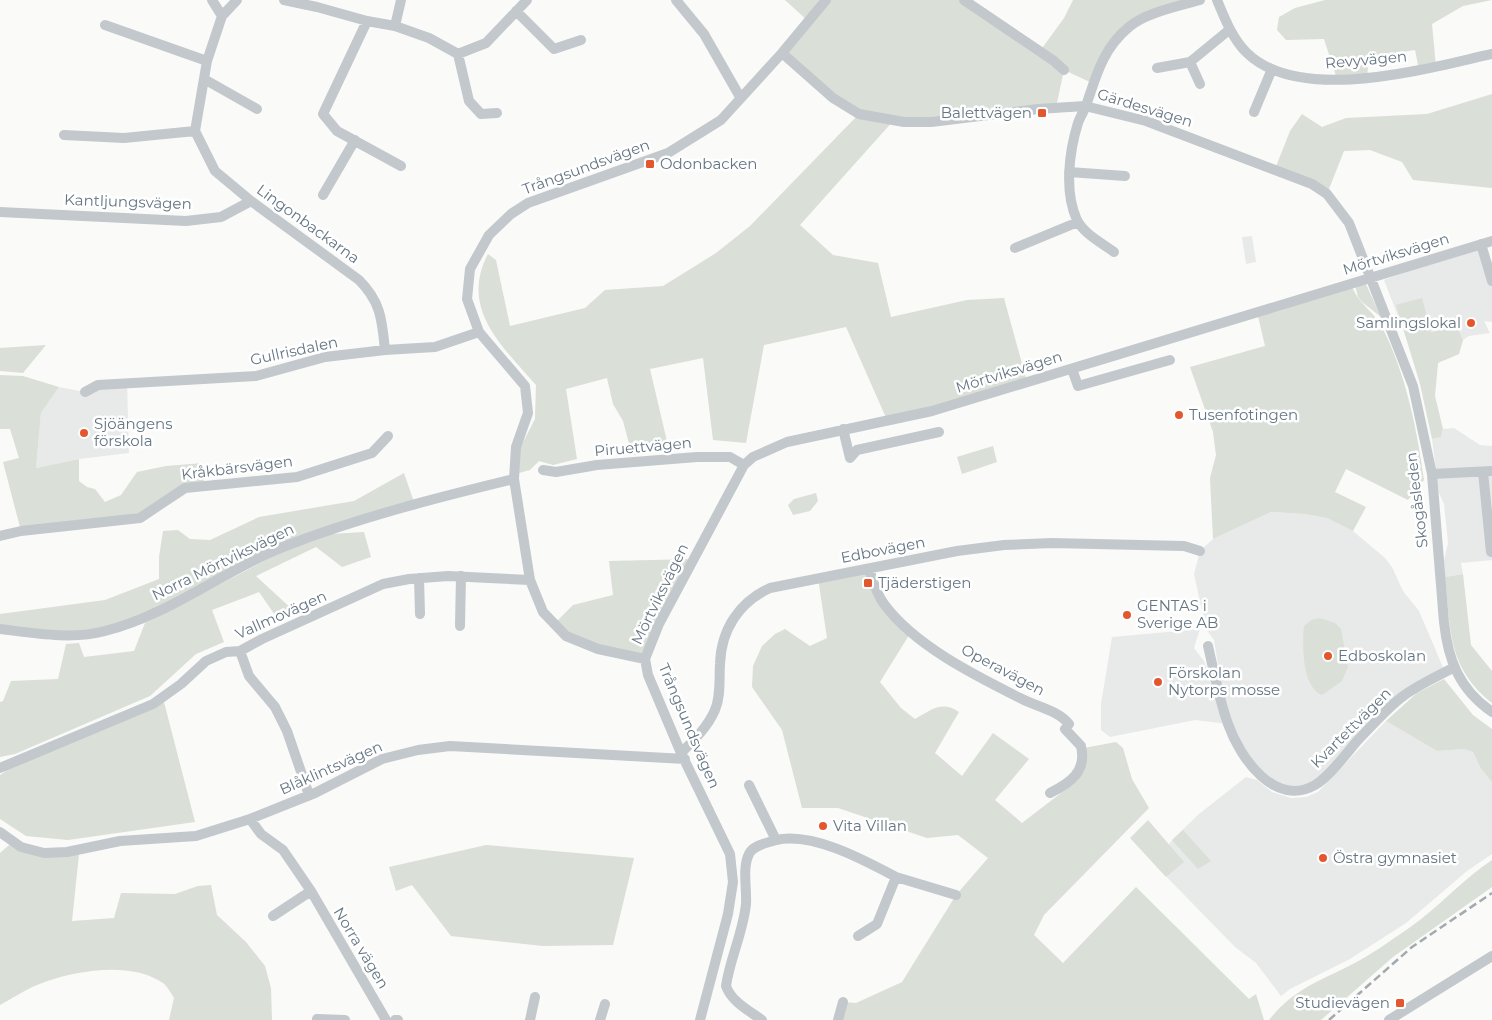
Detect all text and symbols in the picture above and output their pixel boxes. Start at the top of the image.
street label: Revyvägen [1324,46,1408,73]
street label: Gärdesvägen [1095,84,1195,131]
place label: Balettvägen [941,103,1032,122]
marker: Balettvägen [1036,107,1048,119]
street label: Trångsundsvägen [520,135,652,198]
place label: Odonbacken [660,154,757,173]
marker: Odonbacken [644,158,656,170]
street label: Lingonbackarna [253,180,364,267]
street label: Kantljungsvägen [64,190,192,213]
street label: Mörtviksvägen [1340,228,1451,279]
place label: Samlingslokal [1356,313,1461,332]
marker: Samlingslokal [1465,317,1477,329]
street label: Gullrisdalen [248,332,340,369]
street label: Mörtviksvägen [953,346,1064,397]
place label: Tusenfotingen [1189,405,1298,424]
marker: Tusenfotingen [1173,409,1185,421]
place label: Sjöängens förskola [94,414,172,450]
marker: Sjöängens förskola [78,427,90,439]
street label: Piruettvägen [593,433,693,460]
street label: Kråkbärsvägen [180,451,294,484]
street label: Skogåsleden [1401,451,1432,549]
street label: Norra Mörtviksvägen [149,519,297,604]
street label: Edbovägen [839,532,927,567]
street label: Mörtviksvägen [627,540,692,647]
place label: Tjäderstigen [878,573,971,592]
marker: Tjäderstigen [862,577,874,589]
street label: Vallmovägen [232,586,329,643]
place label: GENTAS i Sverige AB [1137,596,1218,632]
marker: GENTAS i Sverige AB [1121,609,1133,621]
street label: Operavägen [958,640,1048,700]
place label: Edboskolan [1338,646,1426,665]
marker: Edboskolan [1322,650,1334,662]
street label: Trångsundsvägen [655,660,724,791]
place label: Förskolan Nytorps mosse [1168,663,1280,699]
marker: Förskolan Nytorps mosse [1152,676,1164,688]
street label: Kvartettvägen [1306,683,1395,772]
street label: Blåklintsvägen [276,736,385,799]
place label: Vita Villan [833,816,907,835]
marker: Vita Villan [817,820,829,832]
place label: Östra gymnasiet [1333,848,1457,867]
marker: Östra gymnasiet [1317,852,1329,864]
street label: Norra vägen [330,903,393,992]
place label: Studievägen [1295,993,1390,1012]
marker: Studievägen [1394,997,1406,1009]

